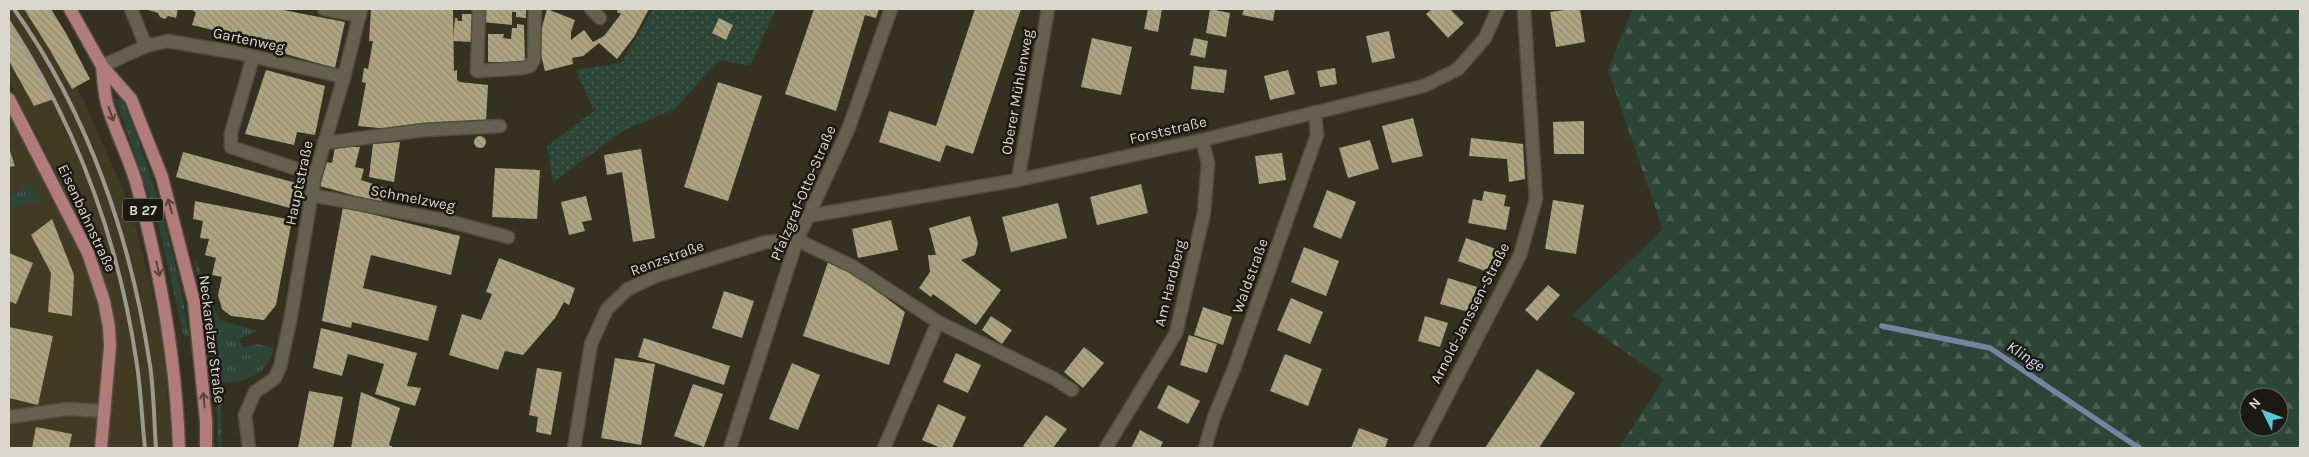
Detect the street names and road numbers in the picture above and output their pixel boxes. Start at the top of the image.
street label: Gartenweg [212,24,287,56]
street label: Oberer Mühlenweg [997,27,1037,156]
street label: Forststraße [1128,112,1208,148]
street label: Pfalzgraf-Otto-Straße [766,123,840,263]
street label: Hauptstraße [281,139,317,227]
street label: Eisenbahnstraße [54,161,120,275]
street label: Schmelzweg [369,181,457,215]
road number: B 27 [123,198,163,222]
street label: Renzstraße [628,236,706,280]
street label: Waldstraße [1228,236,1272,316]
street label: Am Hardberg [1150,237,1190,328]
street label: Arnold-Janssen-Straße [1427,239,1513,387]
street label: Neckarelzer Straße [195,274,229,404]

